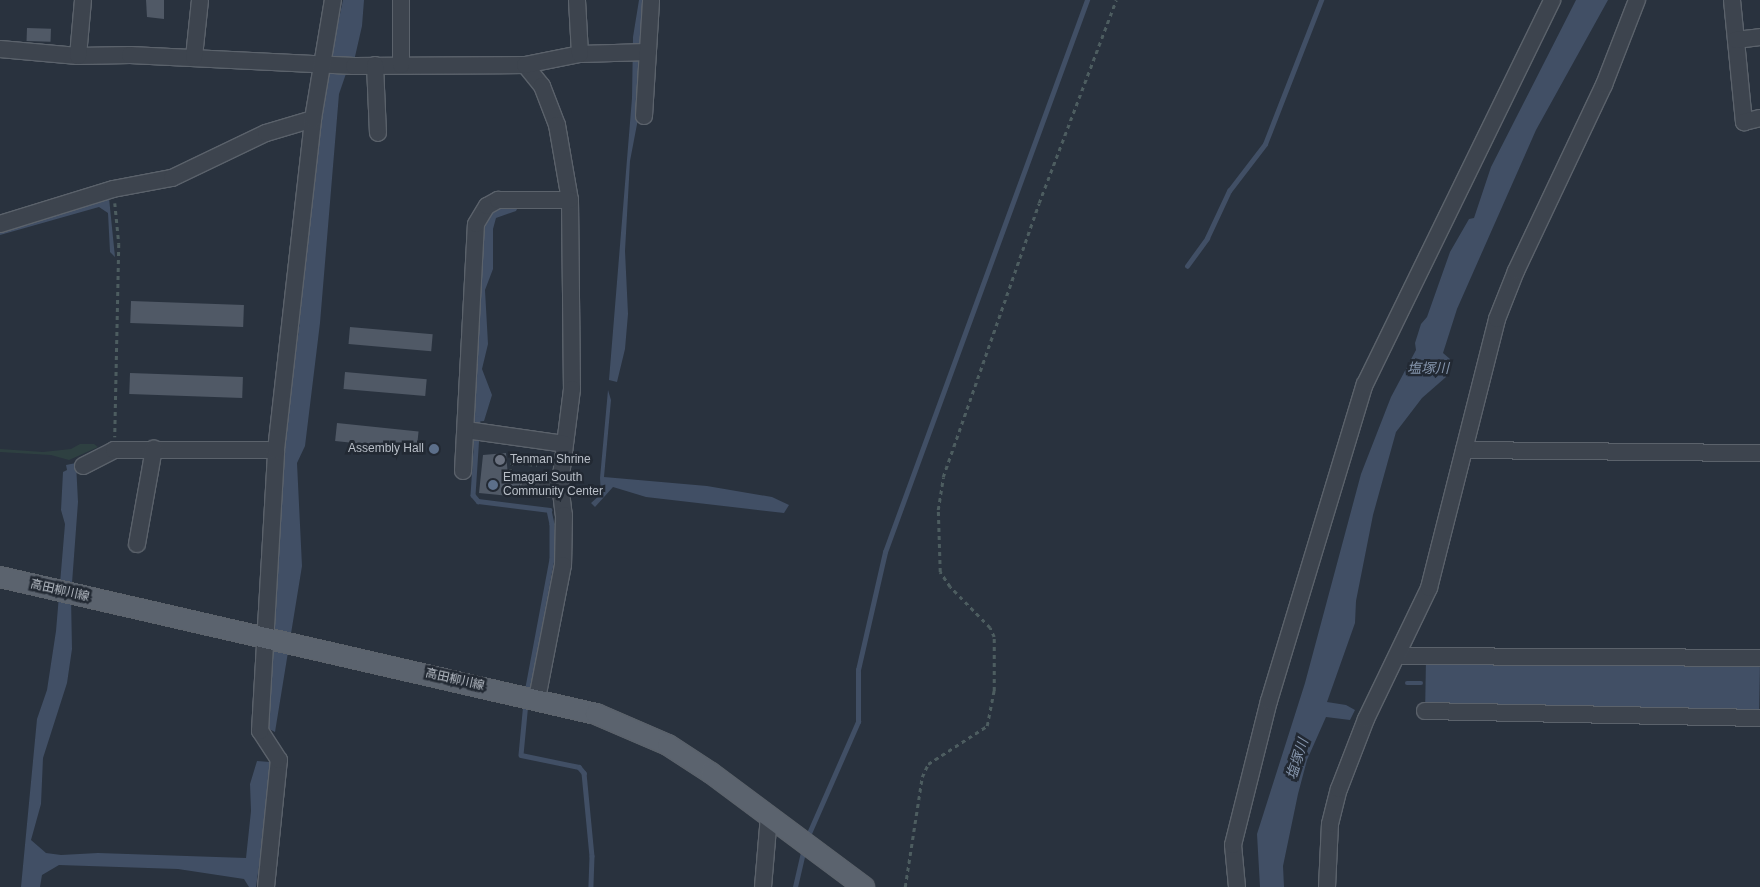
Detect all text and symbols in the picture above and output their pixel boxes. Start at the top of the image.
water label: 塩塚川 [1407,360,1449,376]
place label: Assembly Hall [348,442,424,456]
marker: Assembly Hall [428,443,440,455]
place label: Tenman Shrine [510,453,591,467]
marker: Tenman Shrine [494,454,506,466]
place label: Emagari South Community Center [503,471,603,499]
marker: Emagari South Community Center [487,479,499,491]
street label: 高田柳川線 [29,577,91,605]
street label: 高田柳川線 [424,666,486,694]
water label: 塩塚川 [1283,736,1311,782]

